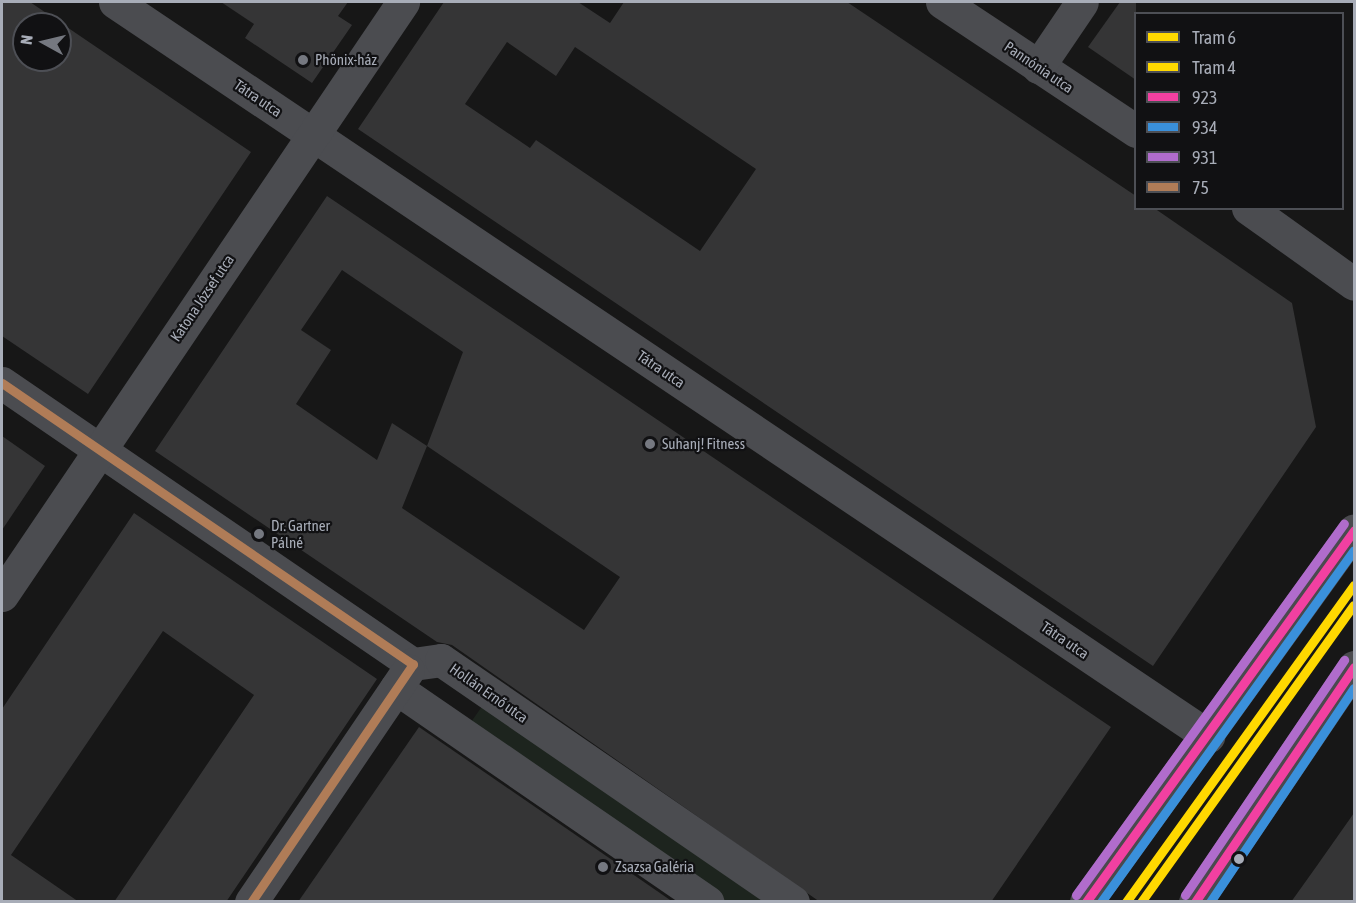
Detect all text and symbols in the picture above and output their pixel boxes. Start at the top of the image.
north arrow [12,12,72,72]
legend [1134,12,1344,210]
text: Tram 6 [1192,27,1236,48]
text: N [17,34,36,46]
street label: Pannónia utca [1001,37,1077,97]
place label: Phönix-ház [315,51,377,69]
marker: Phönix-ház [296,53,310,67]
text: Tram 4 [1192,57,1236,78]
street label: Tátra utca [231,75,285,121]
text: 923 [1192,87,1217,108]
text: 934 [1192,117,1217,138]
text: 931 [1192,147,1217,168]
text: 75 [1192,177,1209,198]
street label: Katona József utca [166,251,238,345]
street label: Tátra utca [634,346,688,392]
place label: Suhanj! Fitness [662,435,745,453]
marker: Suhanj! Fitness [643,437,657,451]
place label: Dr. Gartner Pálné [271,516,330,551]
marker: Dr. Gartner Pálné [252,527,266,541]
street label: Tátra utca [1038,617,1092,663]
street label: Hollán Ernő utca [447,659,531,727]
unlabelled marker [1233,853,1245,865]
place label: Zsazsa Galéria [615,858,694,876]
marker: Zsazsa Galéria [596,860,610,874]

